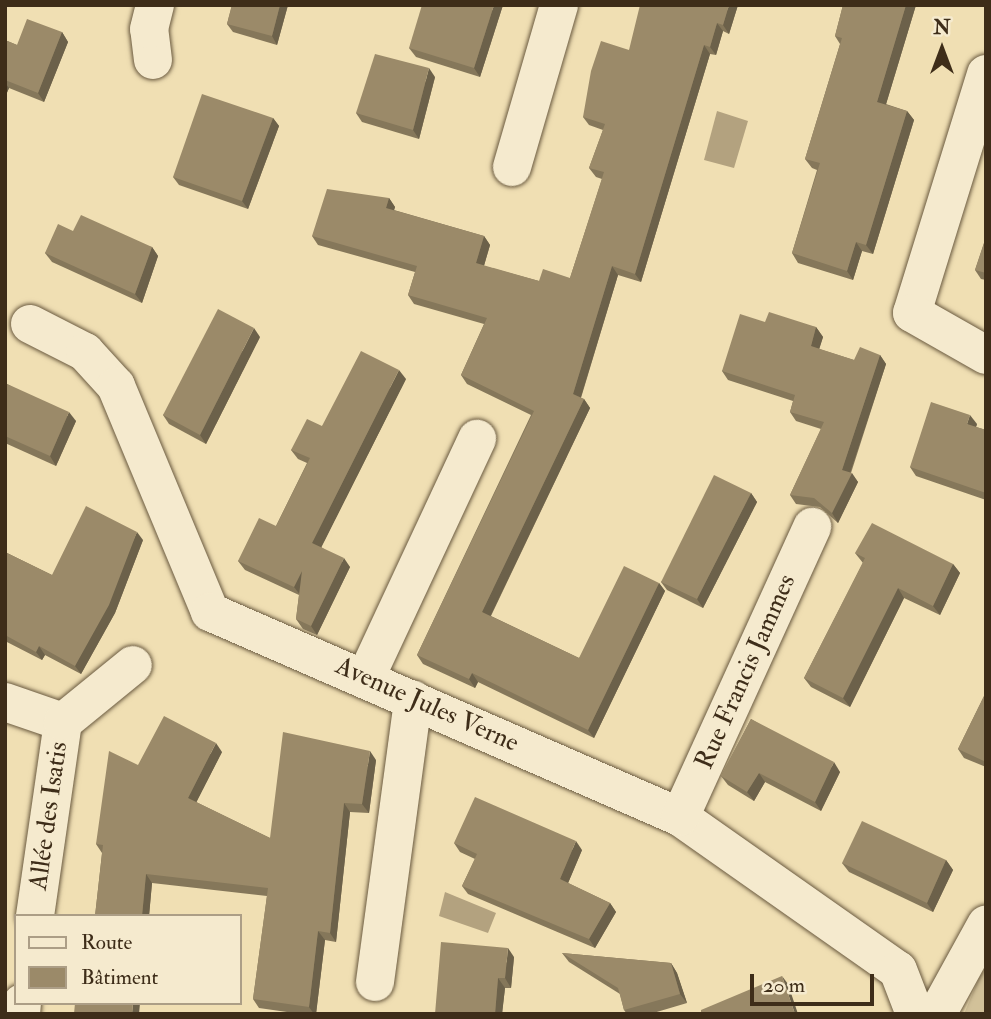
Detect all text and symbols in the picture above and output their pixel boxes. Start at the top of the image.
north arrow [907,14,977,84]
text: N [933,16,951,40]
street label: Rue Francis Jammes [689,570,803,774]
street label: Avenue Jules Verne [331,651,523,759]
street label: Allée des Isatis [23,740,75,892]
legend [14,914,242,1005]
text: Route [81,929,132,956]
scale bar [753,960,877,1004]
text: Bâtiment [81,964,158,991]
text: 20 m [763,972,805,999]

